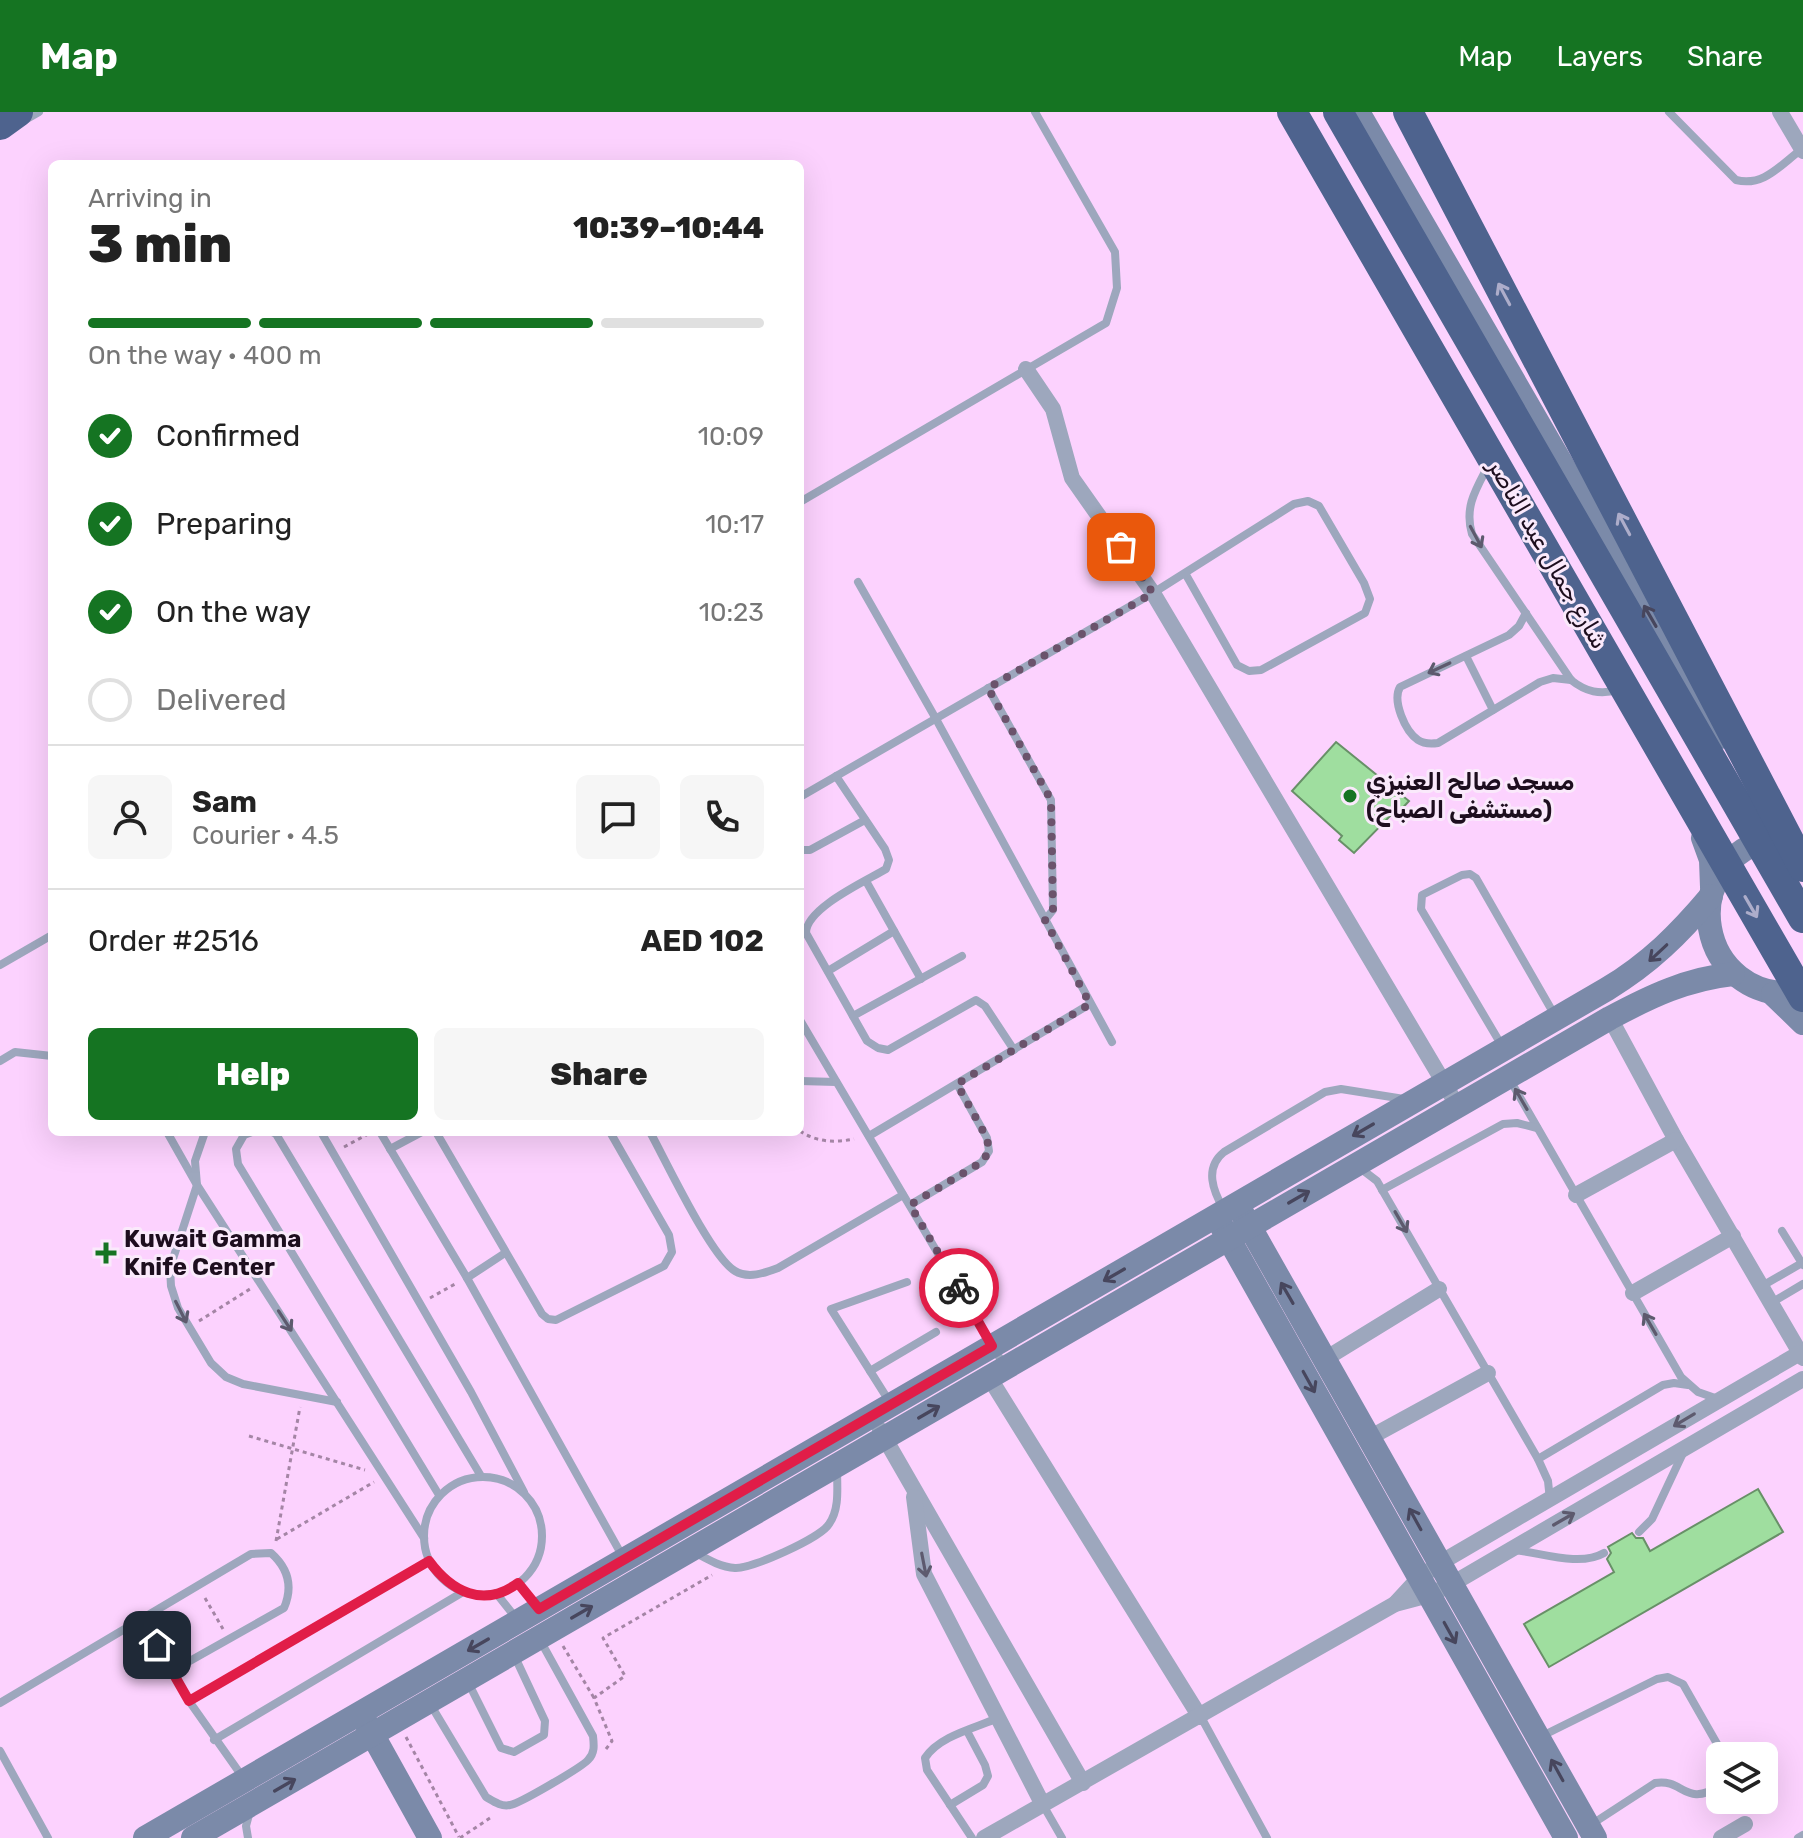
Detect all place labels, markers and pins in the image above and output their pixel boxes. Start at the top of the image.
pin [1087,513,1155,581]
place label: مسجد صالح العنيزي (مستشفى الصباح) [1366,768,1575,827]
marker: مسجد صالح العنيزي (مستشفى الصباح) [1341,787,1359,805]
place label: Kuwait Gamma Knife Center [124,1225,301,1281]
marker: Kuwait Gamma Knife Center [95,1242,117,1264]
pin [123,1611,191,1679]

